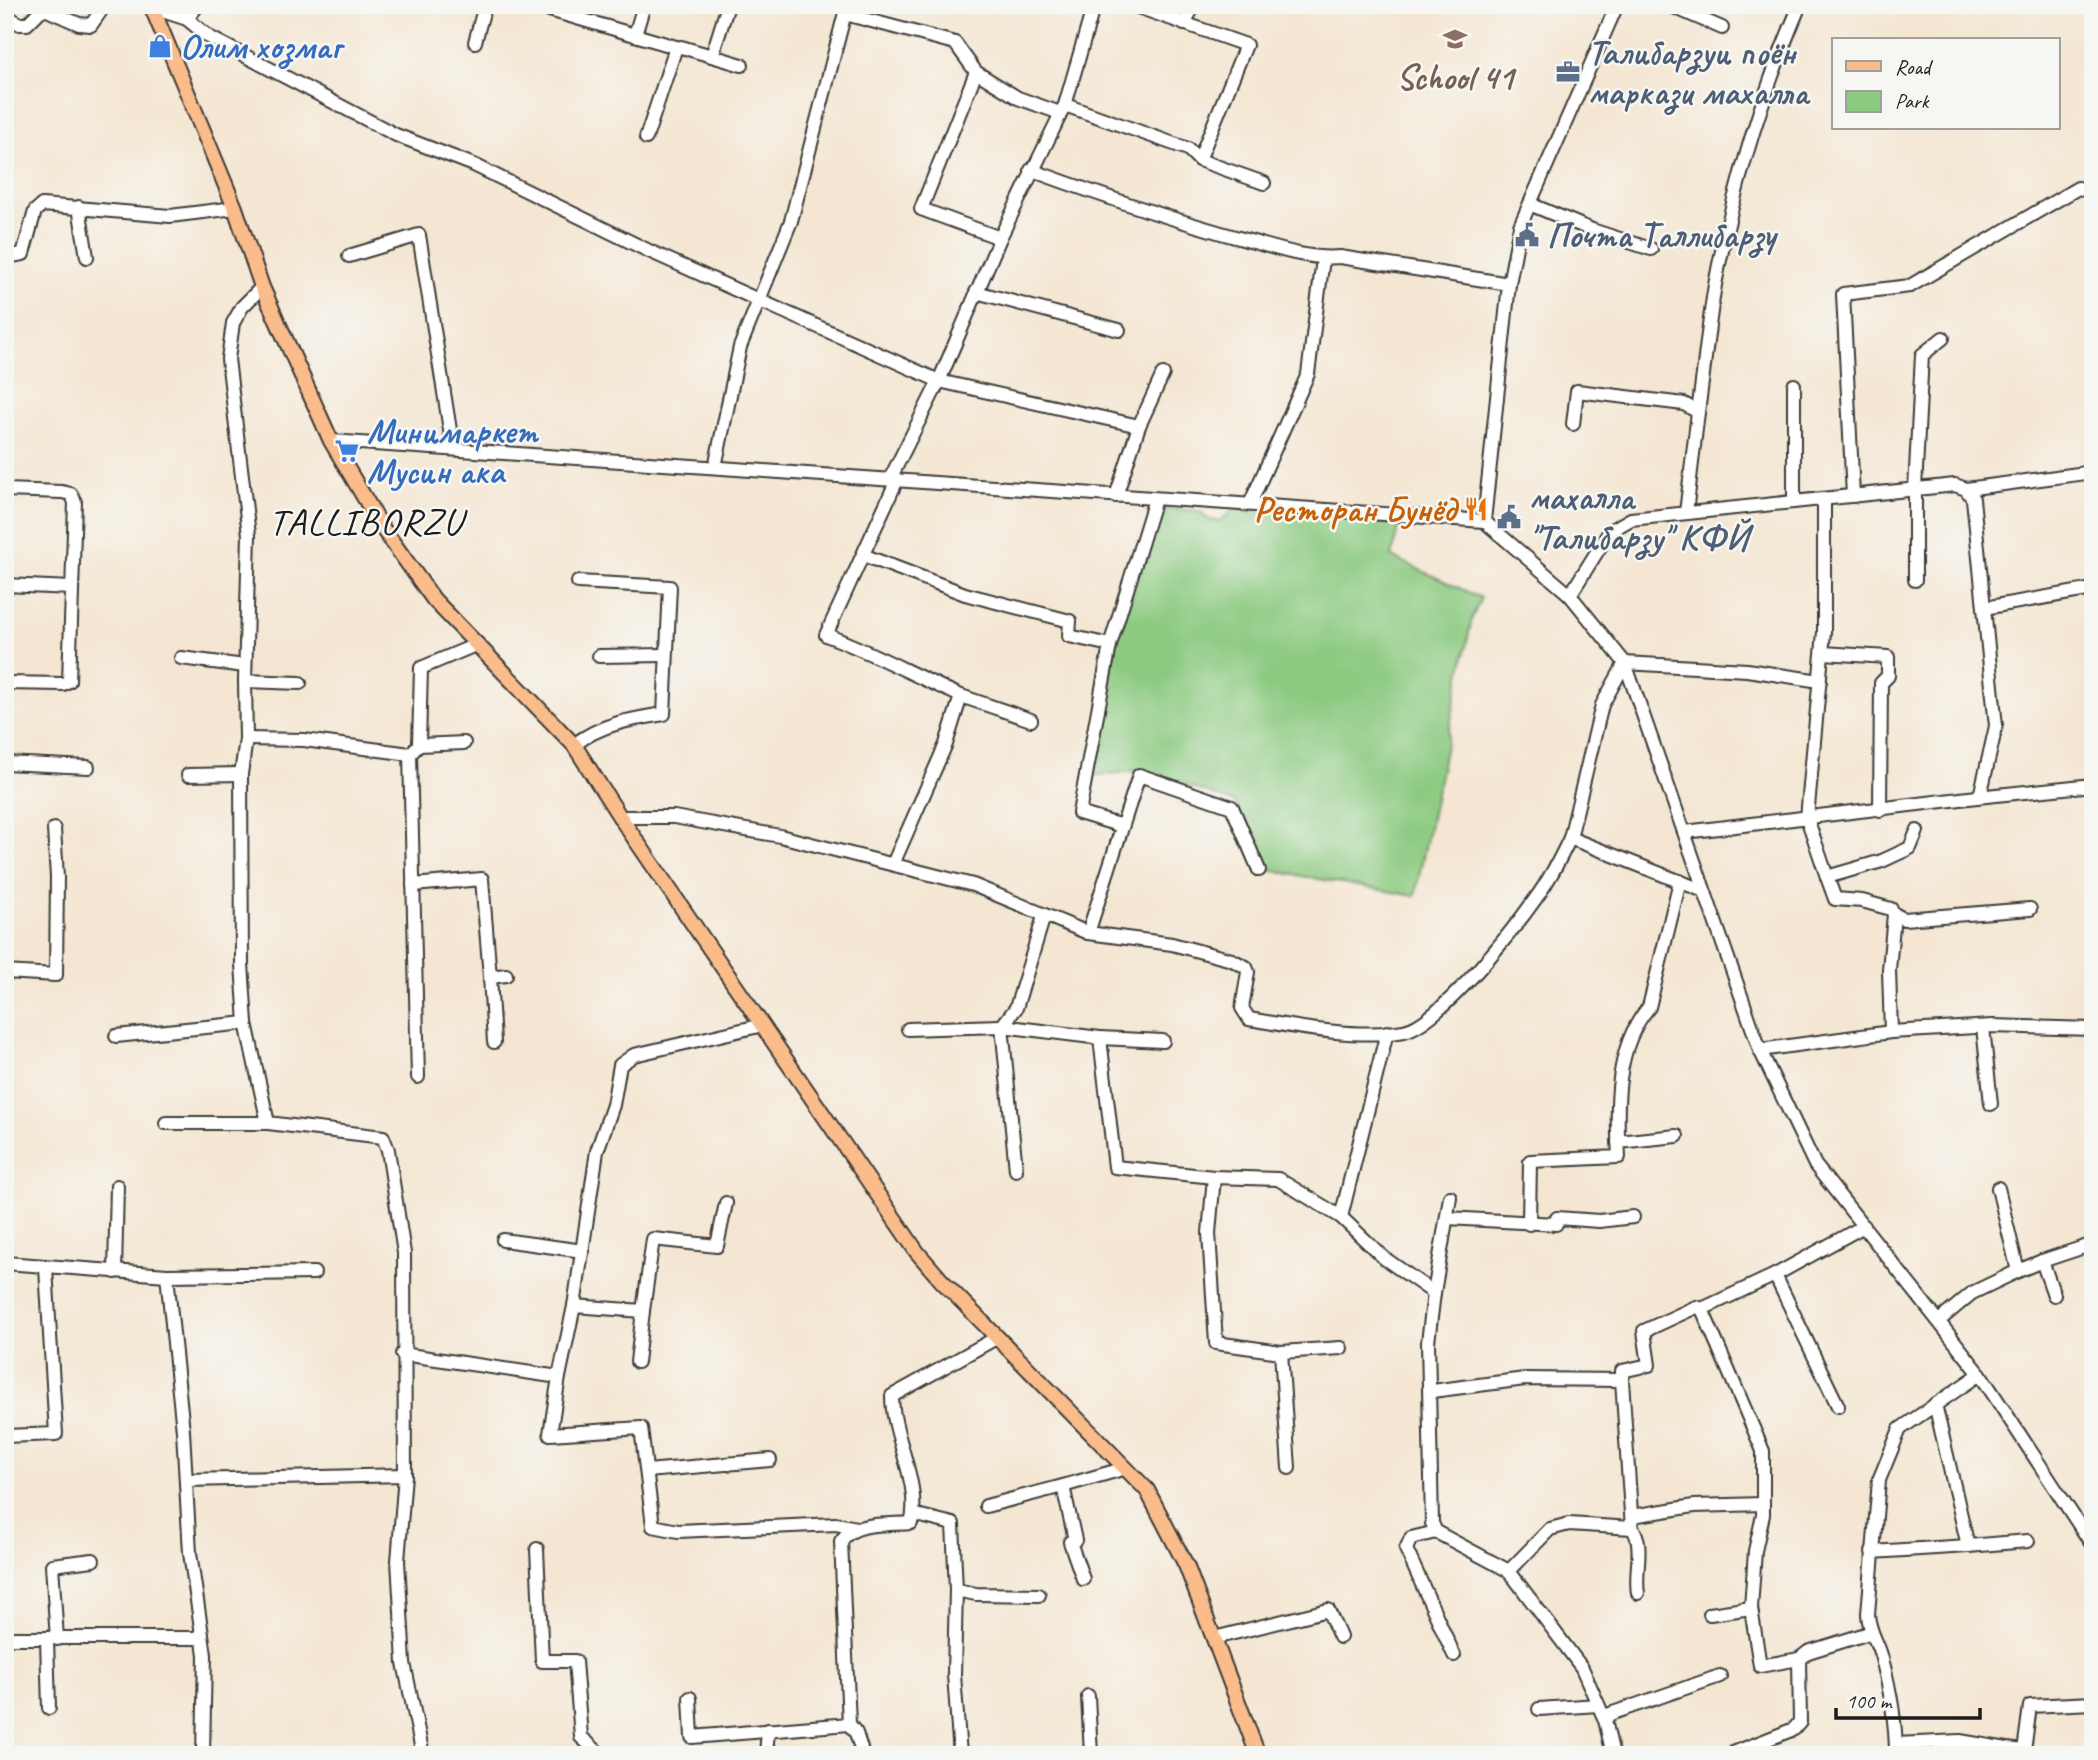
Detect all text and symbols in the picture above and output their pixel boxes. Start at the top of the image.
place label: Олим хозмаг [180,24,345,69]
school or university icon: School 41 [1441,25,1469,53]
place label: Талибарзуи поён маркази махалла [1588,30,1811,115]
shop icon: Олим хозмаг [146,32,174,60]
legend [1832,38,2060,130]
text: Road [1895,54,1934,80]
place label: School 41 [1396,55,1517,100]
office icon: Талибарзуи поён маркази махалла [1554,58,1582,86]
text: Park [1895,88,1930,114]
place label: Почта Таллибарзу [1547,213,1779,258]
public building icon: Почта Таллибарзу [1513,221,1541,249]
place label: Минимаркет Мусин ака [367,409,540,494]
supermarket icon: Минимаркет Мусин ака [333,437,361,465]
place label: махалла "Талибарзу" КФЙ [1529,475,1754,560]
place label: Ресторан Бунёд [1254,487,1459,532]
restaurant icon: Ресторан Бунёд [1462,495,1490,523]
district label: TALLIBORZU [269,498,468,545]
public building icon: махалла "Талибарзу" КФЙ [1495,503,1523,531]
scale bar [1836,1676,1979,1720]
text: 100 m [1846,1688,1893,1714]

